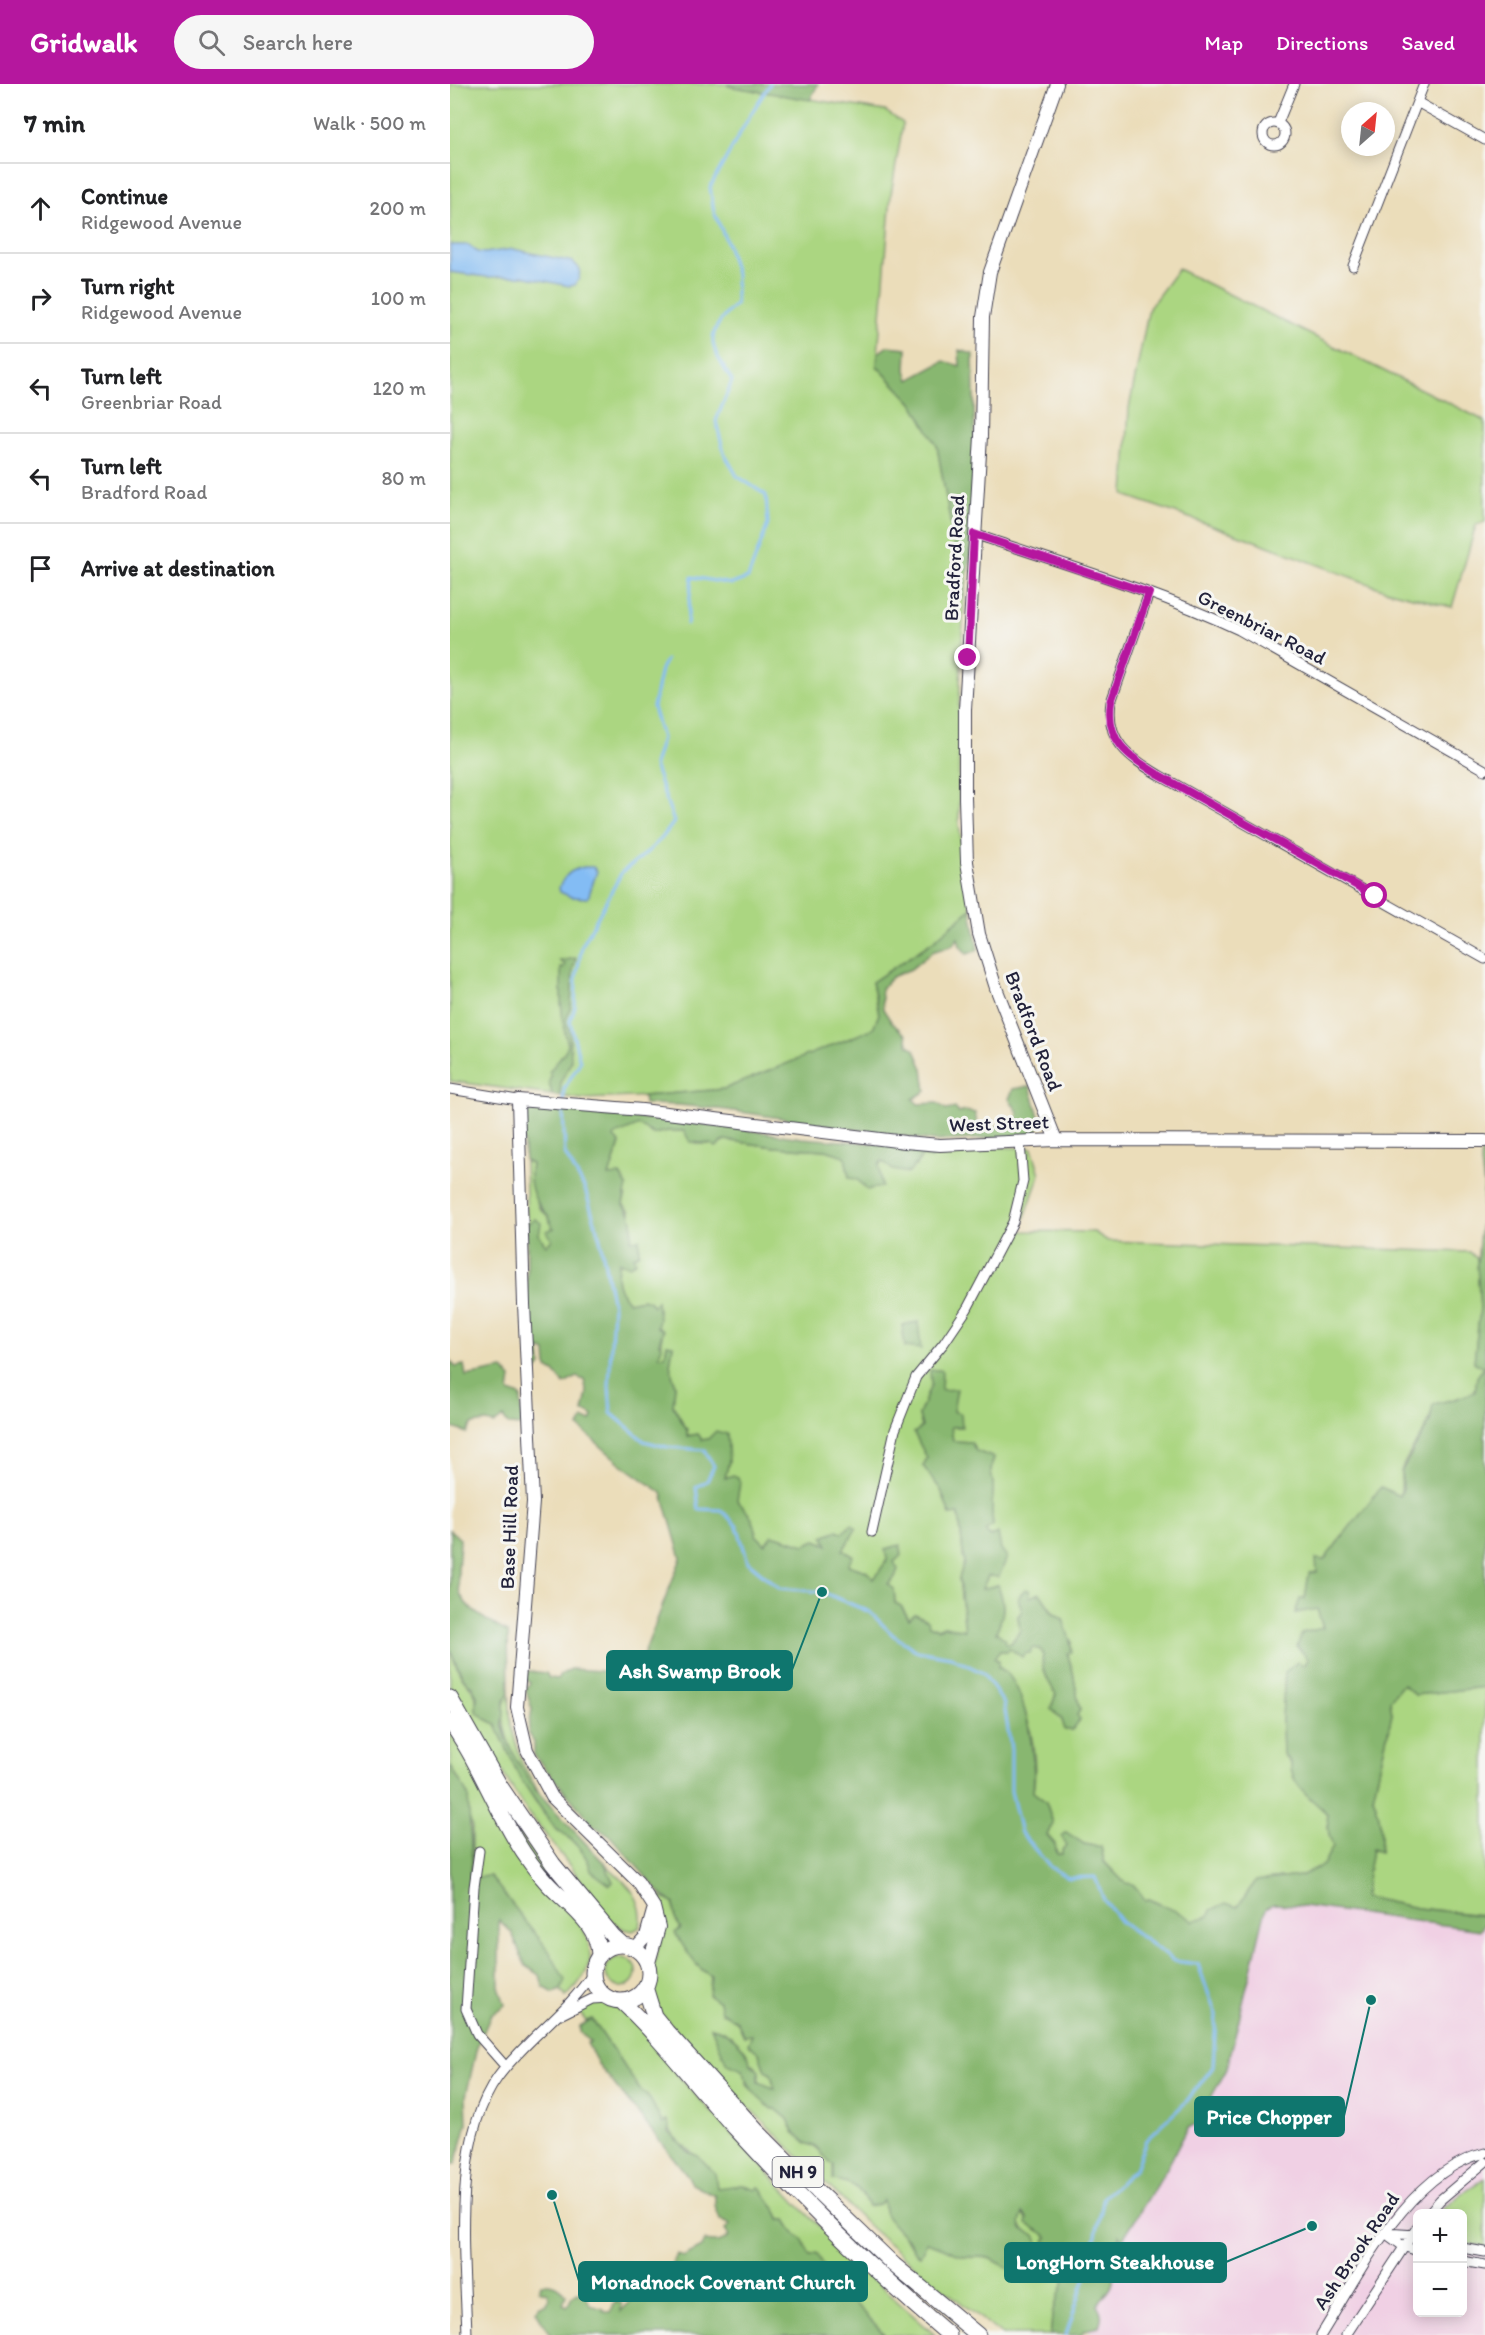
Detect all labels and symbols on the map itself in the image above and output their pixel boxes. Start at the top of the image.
north arrow [1341,102,1395,156]
street label: Bradford Road [939,494,969,622]
street label: Greenbriar Road [1194,584,1330,670]
route end [954,644,980,670]
route start [1361,882,1387,908]
street label: Bradford Road [1000,968,1068,1094]
street label: West Street [949,1109,1050,1137]
street label: Base Hill Road [495,1464,523,1590]
callout: Ash Swamp Brook [607,1651,792,1690]
text: Ash Swamp Brook [618,1658,782,1684]
callout: Price Chopper [1195,2097,1344,2136]
text: Price Chopper [1206,2104,1332,2130]
road number: NH 9 [772,2157,824,2187]
street label: Ash Brook Road [1308,2188,1404,2314]
callout: LongHorn Steakhouse [1005,2243,1226,2282]
text: LongHorn Steakhouse [1016,2249,1214,2275]
callout: Monadnock Covenant Church [579,2262,867,2301]
text: Monadnock Covenant Church [591,2269,856,2294]

